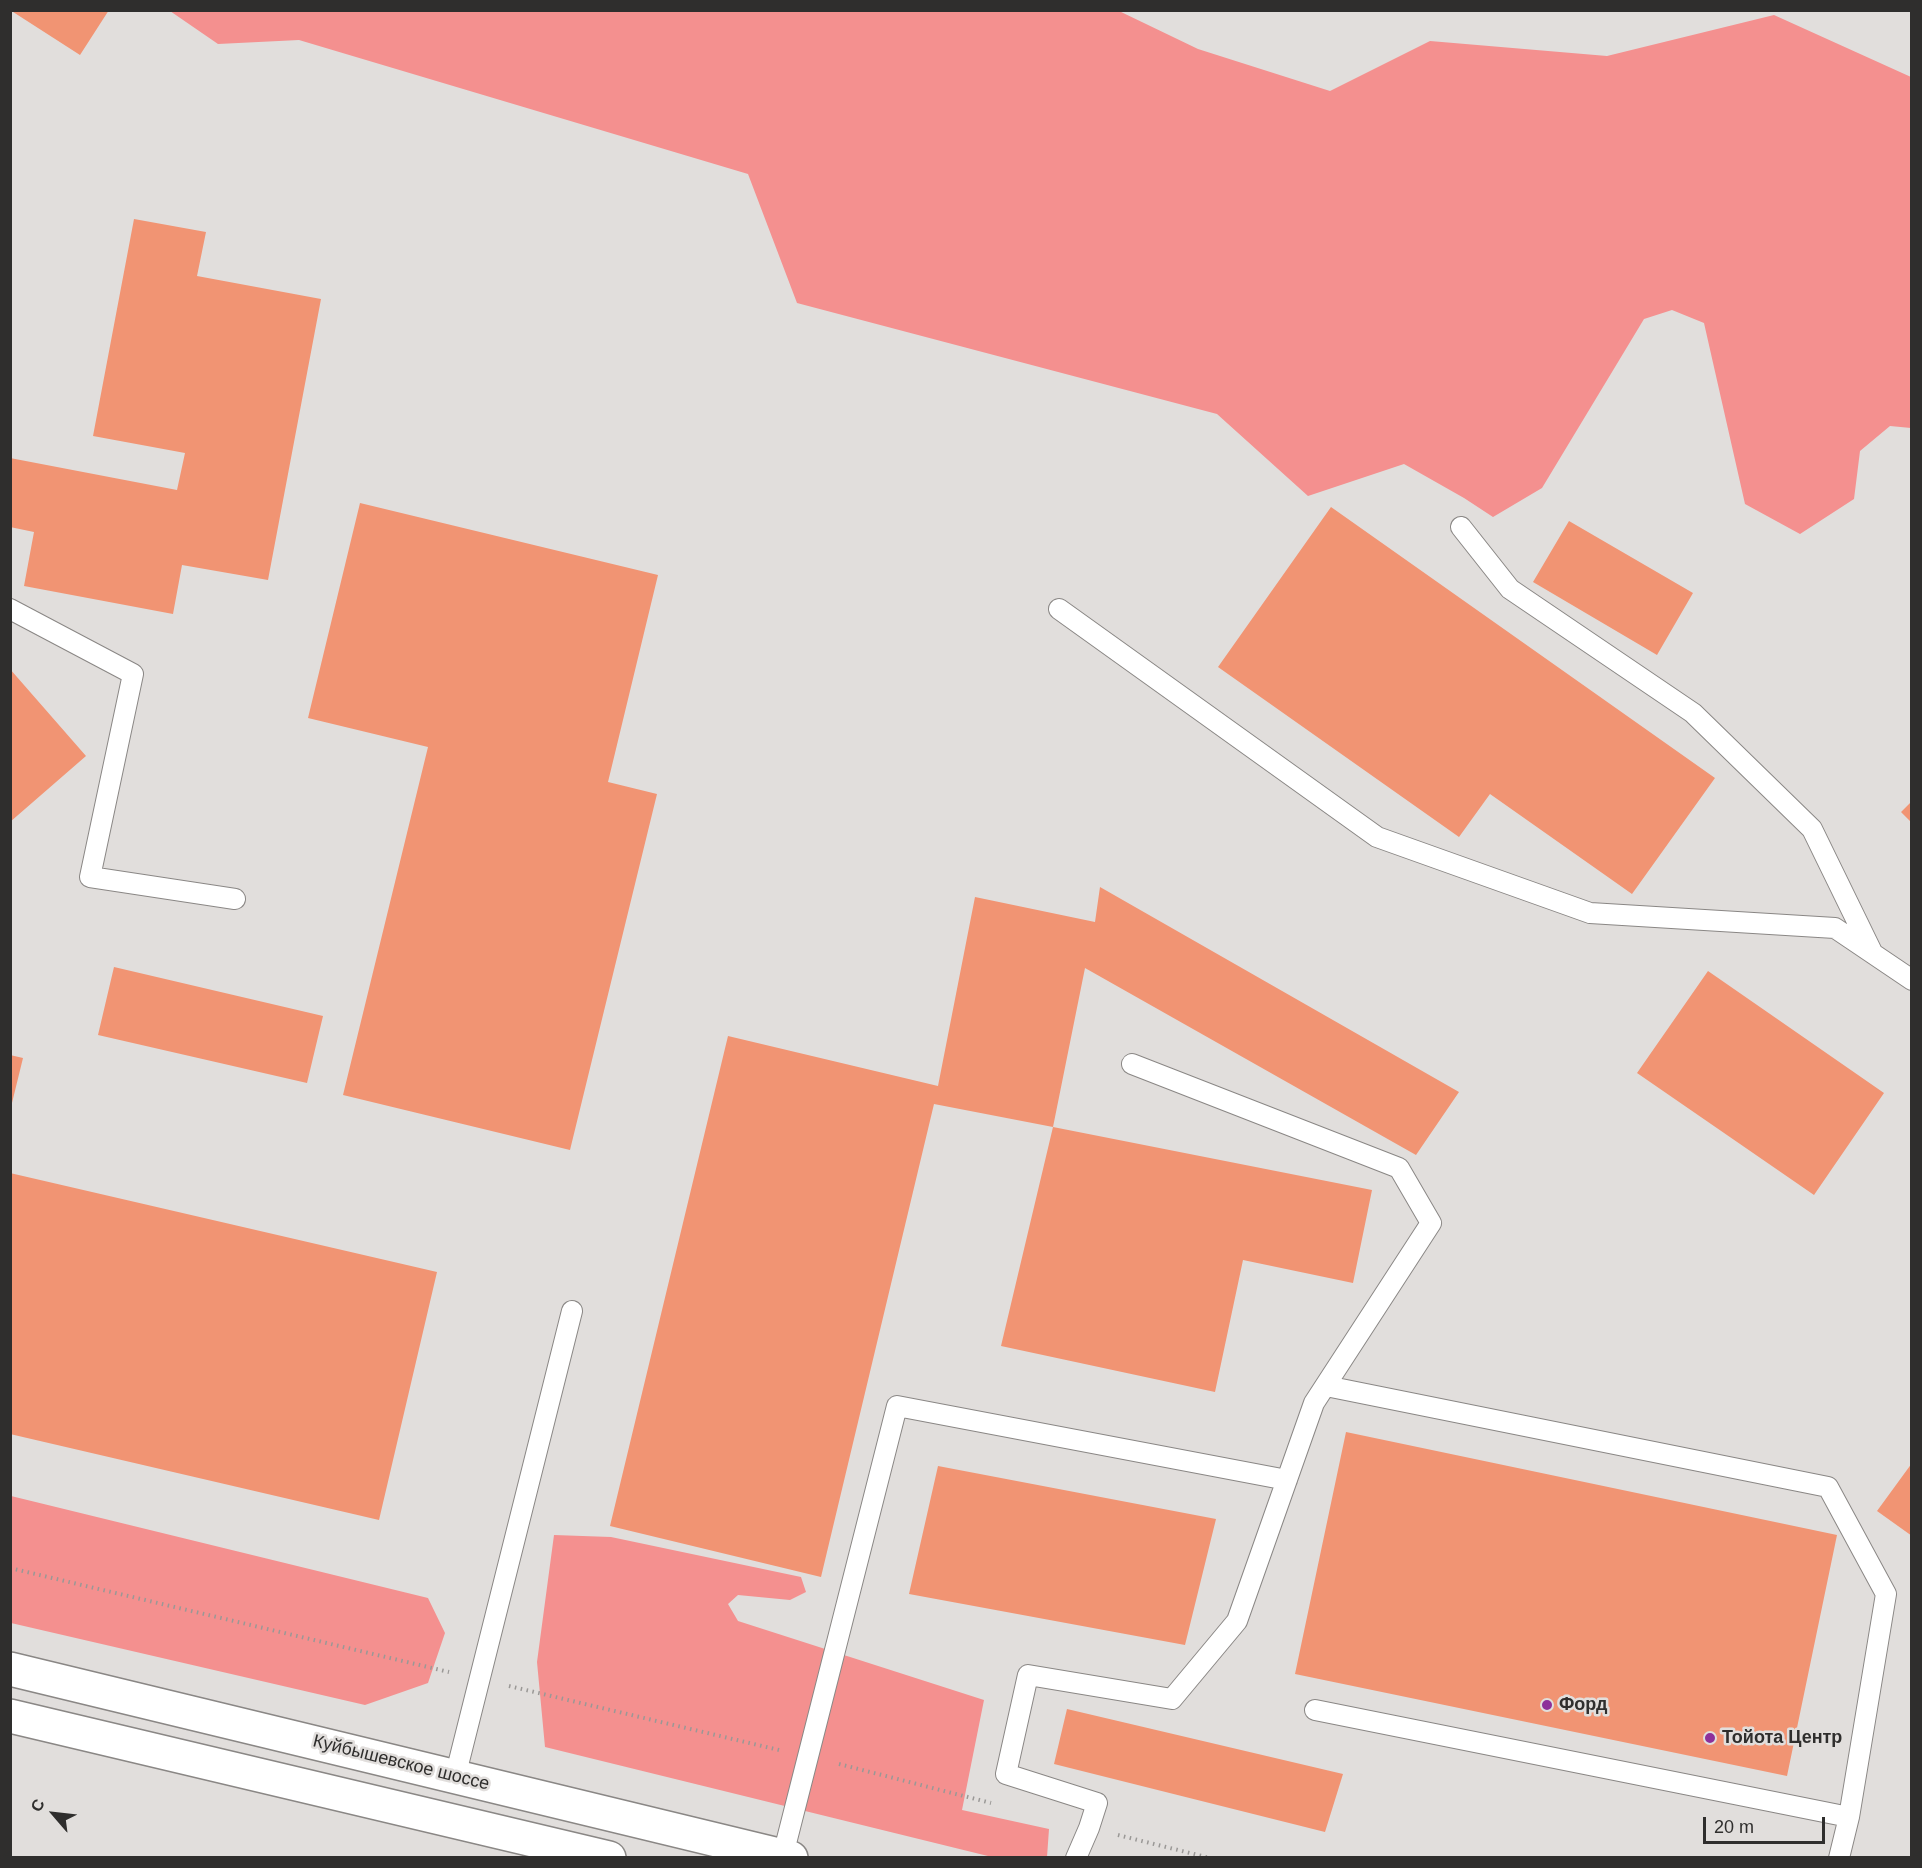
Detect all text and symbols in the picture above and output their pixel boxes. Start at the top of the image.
place label: Форд [1559,1694,1607,1716]
marker: Форд [1540,1698,1554,1712]
place label: Тойота Центр [1722,1727,1842,1749]
street label: Куйбышевское шоссе [310,1731,492,1795]
marker: Тойота Центр [1703,1731,1717,1745]
north arrow [24,1784,84,1844]
text: С [27,1796,48,1814]
scale bar [1706,1805,1828,1843]
text: 20 m [1714,1817,1754,1837]

